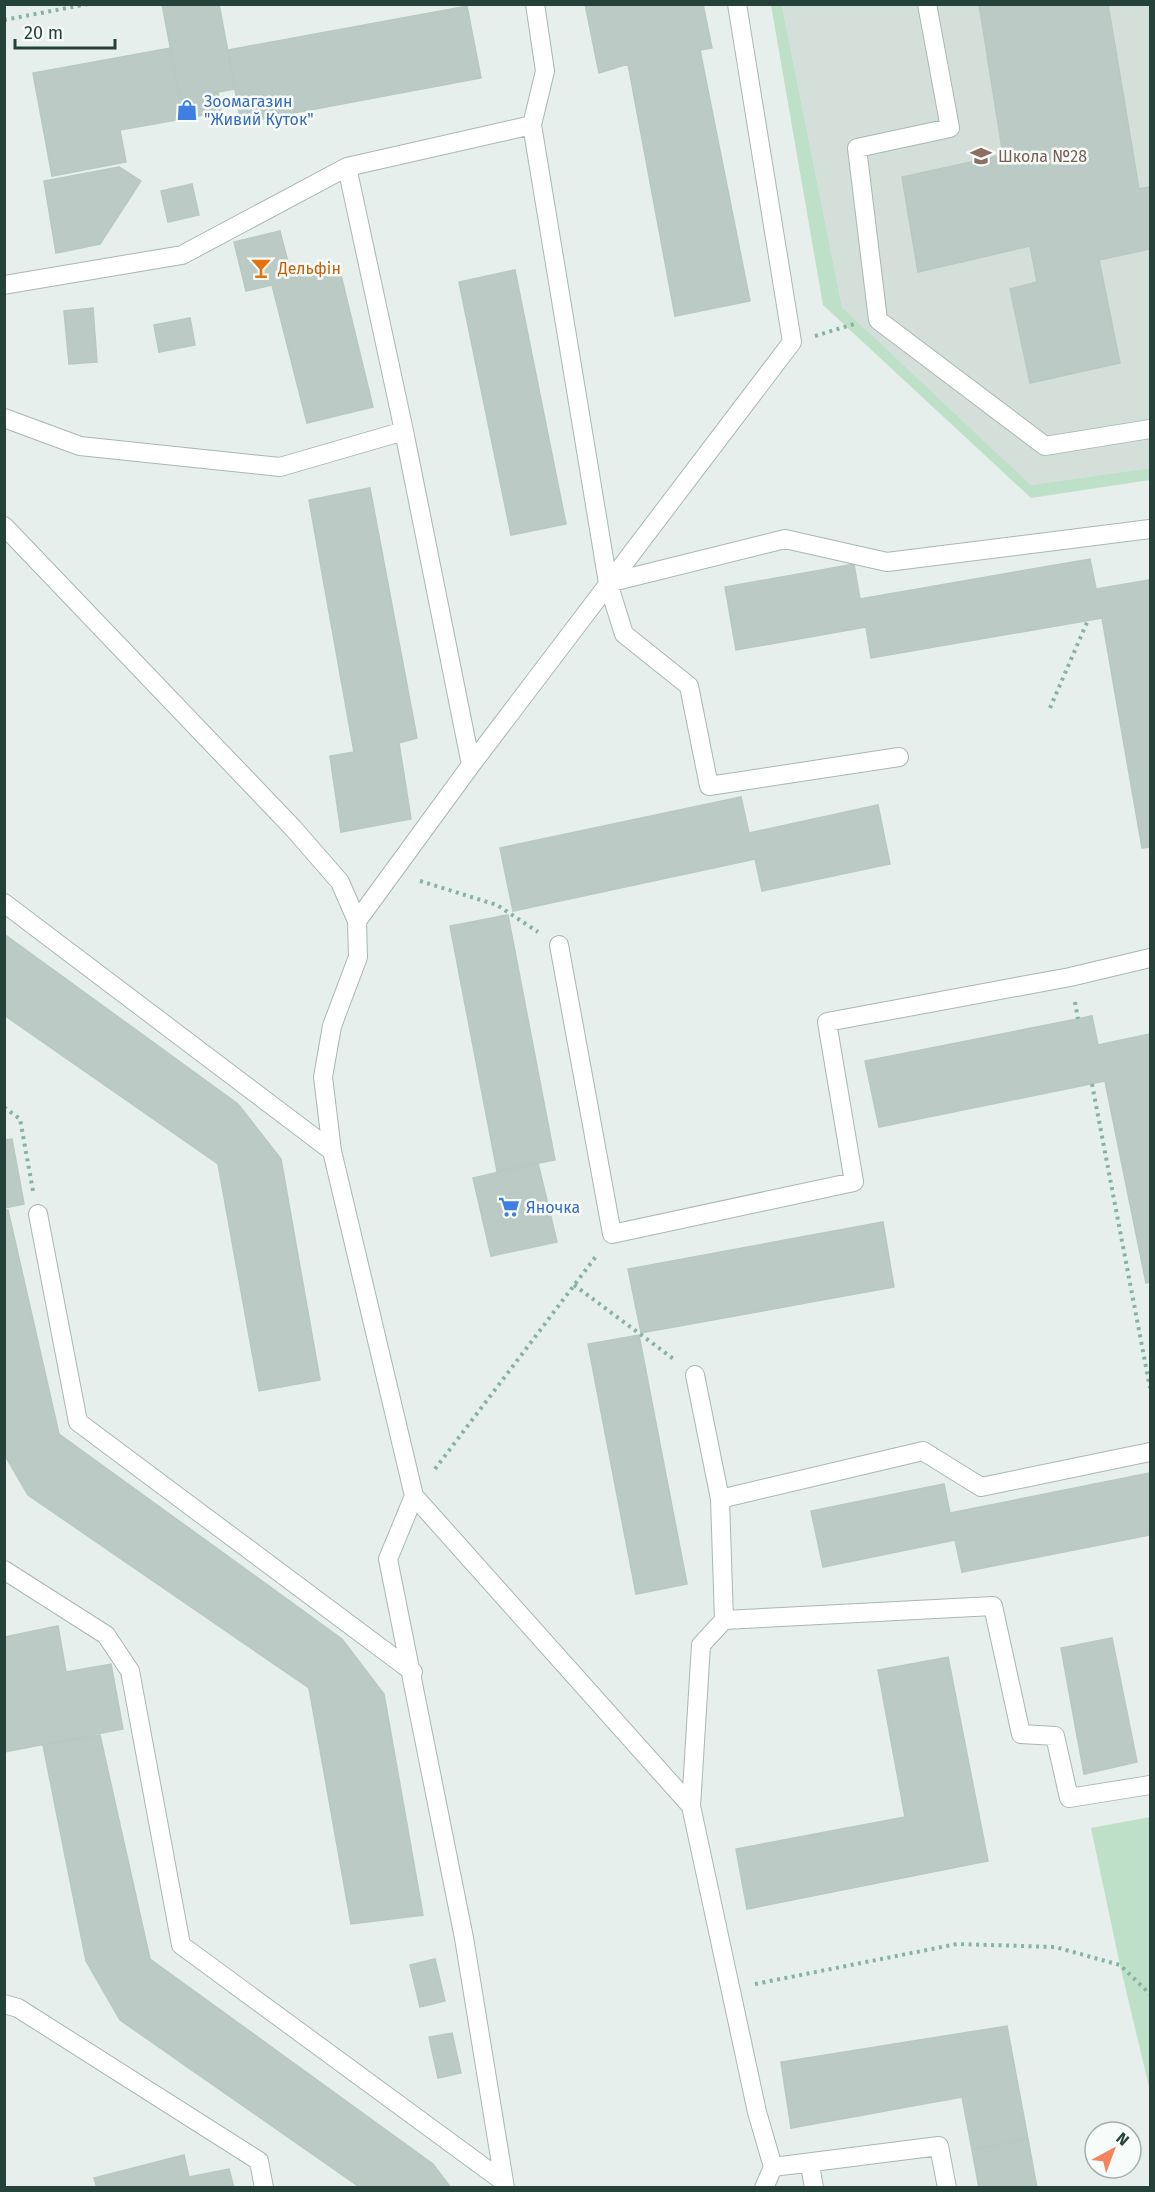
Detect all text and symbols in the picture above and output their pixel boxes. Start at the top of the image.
scale bar [15,12,116,50]
text: 20 m [24,22,63,44]
place label: Зоомагазин "Живий Куток" [204,92,314,129]
shop icon: Зоомагазин "Живий Куток" [175,98,199,122]
school or university icon: Школа №28 [969,144,993,168]
place label: Школа №28 [998,147,1087,166]
bar icon: Дельфін [249,256,273,280]
place label: Дельфін [277,259,341,278]
supermarket icon: Яночка [497,1195,521,1219]
place label: Яночка [526,1198,580,1217]
north arrow [1083,2120,1143,2180]
text: N [1112,2128,1133,2150]

